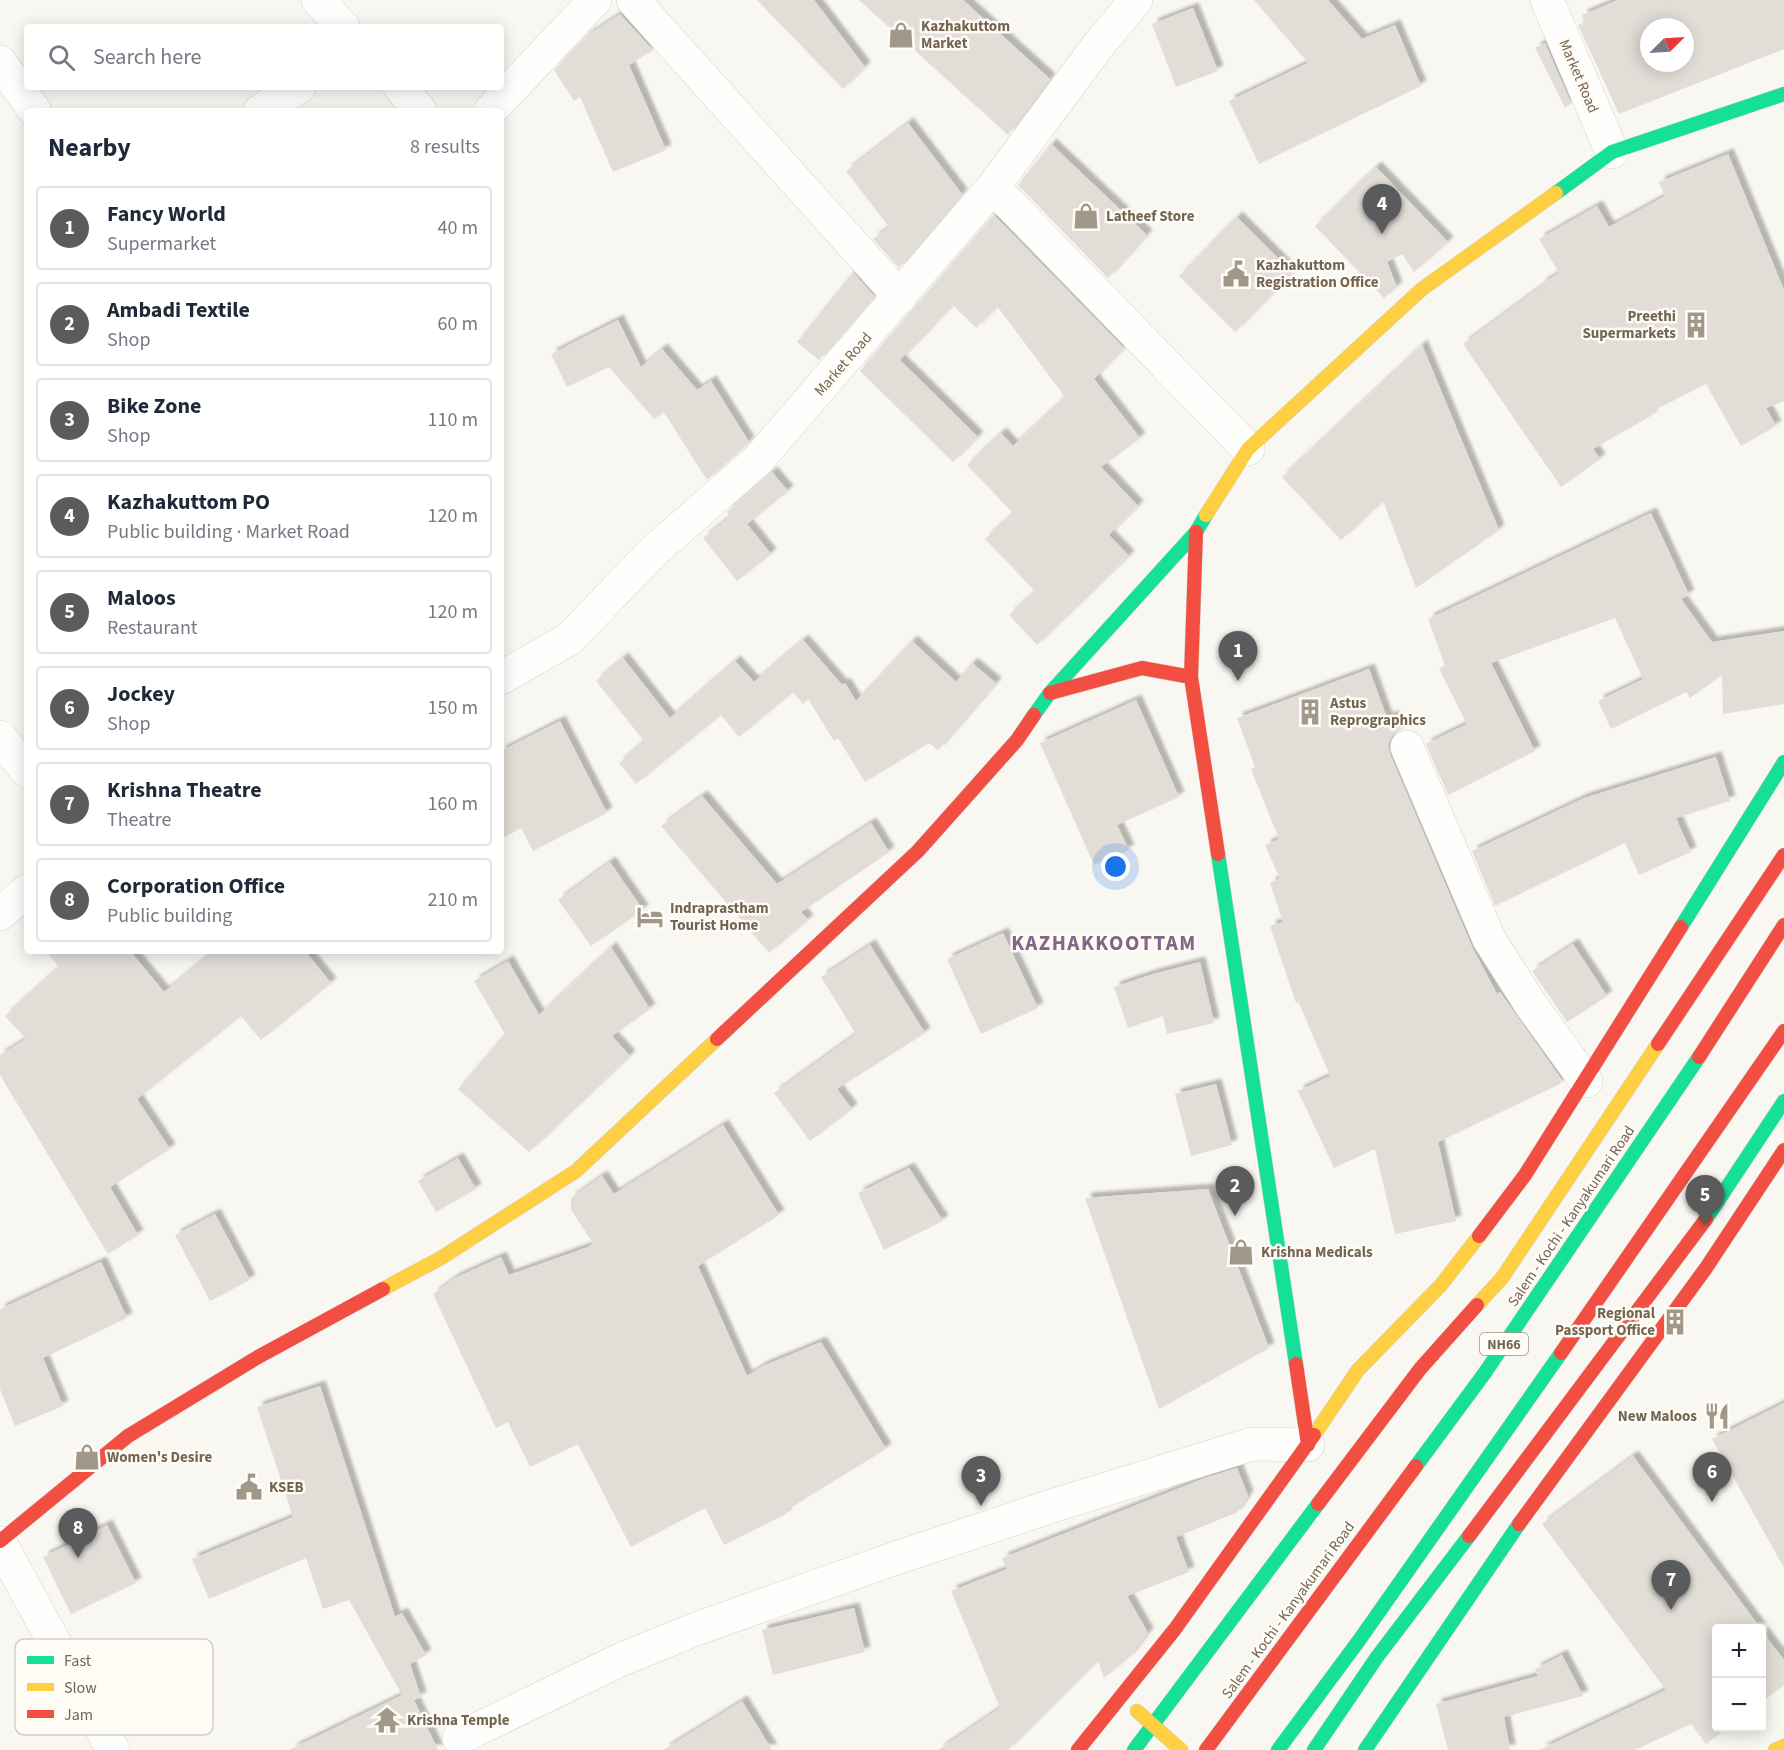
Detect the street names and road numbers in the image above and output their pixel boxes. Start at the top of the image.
street label: Market Road [1554,36,1604,116]
street label: Market Road [810,328,877,401]
street label: Salem - Kochi - Kanyakumari Road [1503,1122,1640,1311]
road number: NH66 [1480,1333,1528,1355]
street label: Salem - Kochi - Kanyakumari Road [1217,1517,1360,1703]

